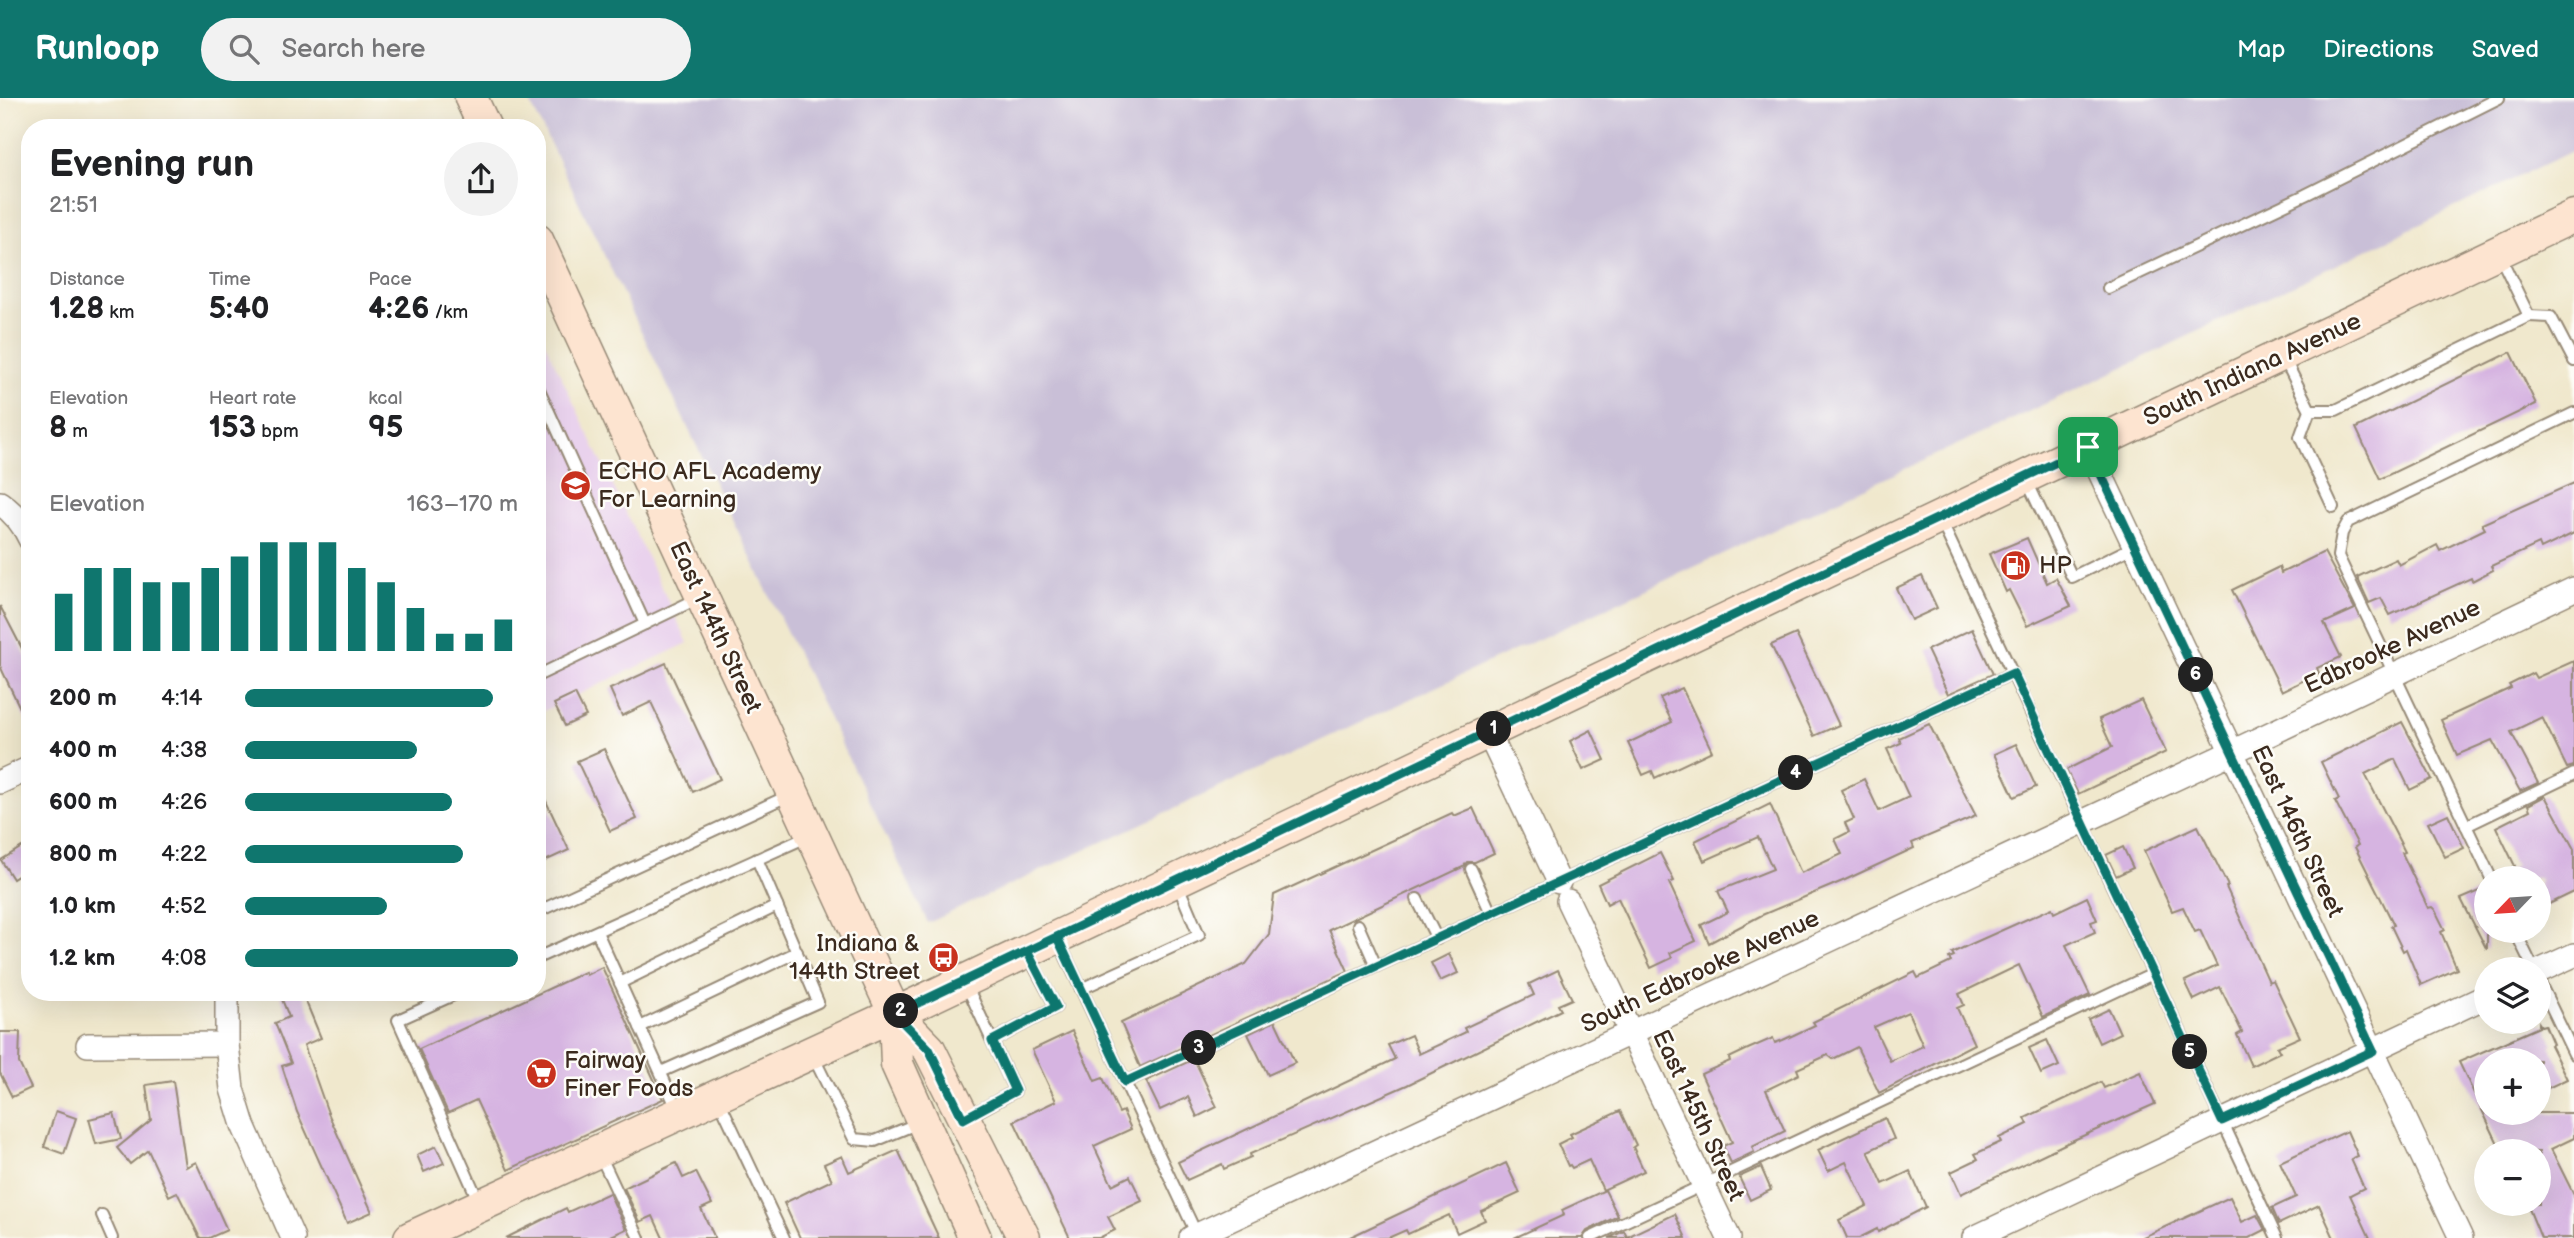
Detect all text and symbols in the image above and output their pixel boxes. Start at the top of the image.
search box [201,18,691,81]
text: Runloop [35,29,159,69]
icon: search [225,30,263,68]
text: Search here [281,34,425,65]
text: Map [2237,35,2285,64]
text: Directions [2323,35,2434,64]
text: Saved [2472,35,2539,64]
text: Evening run [49,142,254,187]
button: share [444,142,518,216]
text: 21:51 [49,191,98,219]
text: Distance [49,268,125,291]
text: Time [209,268,251,291]
text: Pace [368,268,412,291]
text: 1.28 [49,291,104,327]
text: 5:40 [209,291,270,327]
text: 4:26 [368,291,429,327]
text: km [104,301,134,324]
text: /km [429,301,468,324]
street label: South Indiana Avenue [2139,306,2366,433]
text: Elevation [49,387,128,410]
text: Heart rate [209,387,296,410]
text: kcal [368,387,402,410]
text: 8 [49,410,67,446]
text: 153 [209,410,256,446]
text: 95 [368,410,403,446]
pin [2058,417,2118,477]
text: m [67,420,88,443]
text: bpm [256,420,299,443]
icon: arrive [2069,428,2107,466]
place label: ECHO AFL Academy For Learning [598,457,821,514]
school or university icon: ECHO AFL Academy For Learning [558,468,592,502]
text: Elevation [49,490,145,518]
text: 163–170 m [407,490,518,518]
street label: East 144th Street [663,537,768,718]
fuel station icon: HP [1999,548,2033,582]
place label: HP [2039,551,2072,580]
street label: Edbrooke Avenue [2299,593,2485,700]
pin: 6 [2178,658,2214,692]
text: 6 [2190,663,2201,686]
text: 200 m [49,684,117,712]
text: 4:14 [161,684,203,712]
pin: 1 [1476,712,1512,746]
text: 1 [1490,717,1498,740]
text: 400 m [49,736,117,764]
text: 4:38 [161,736,207,764]
street label: East 146th Street [2245,741,2350,922]
pin: 4 [1778,756,1814,790]
text: 4 [1790,761,1801,784]
text: 600 m [49,788,117,816]
text: 4:26 [161,788,207,816]
text: 800 m [49,840,117,868]
text: 4:22 [161,840,207,868]
north arrow [2474,866,2552,943]
map controls [2474,866,2551,1216]
text: 1.0 km [49,892,116,920]
text: 4:52 [161,892,206,920]
street label: South Edbrooke Avenue [1576,903,1824,1039]
place label: Indiana & 144th Street [789,929,921,986]
bus stop icon: Indiana & 144th Street [926,940,960,974]
text: 1.2 km [49,944,115,972]
text: 4:08 [161,944,207,972]
button: layers [2474,957,2551,1034]
pin: 2 [884,993,918,1028]
text: 2 [895,999,906,1022]
street label: East 145th Street [1646,1025,1751,1206]
pin: 3 [1182,1030,1216,1066]
pin: 5 [2172,1034,2208,1070]
text: 3 [1193,1036,1204,1059]
text: 5 [2184,1040,2195,1063]
place label: Fairway Finer Foods [564,1046,693,1103]
button: + [2474,1048,2551,1125]
supermarket icon: Fairway Finer Foods [524,1057,558,1091]
button: − [2474,1139,2551,1216]

